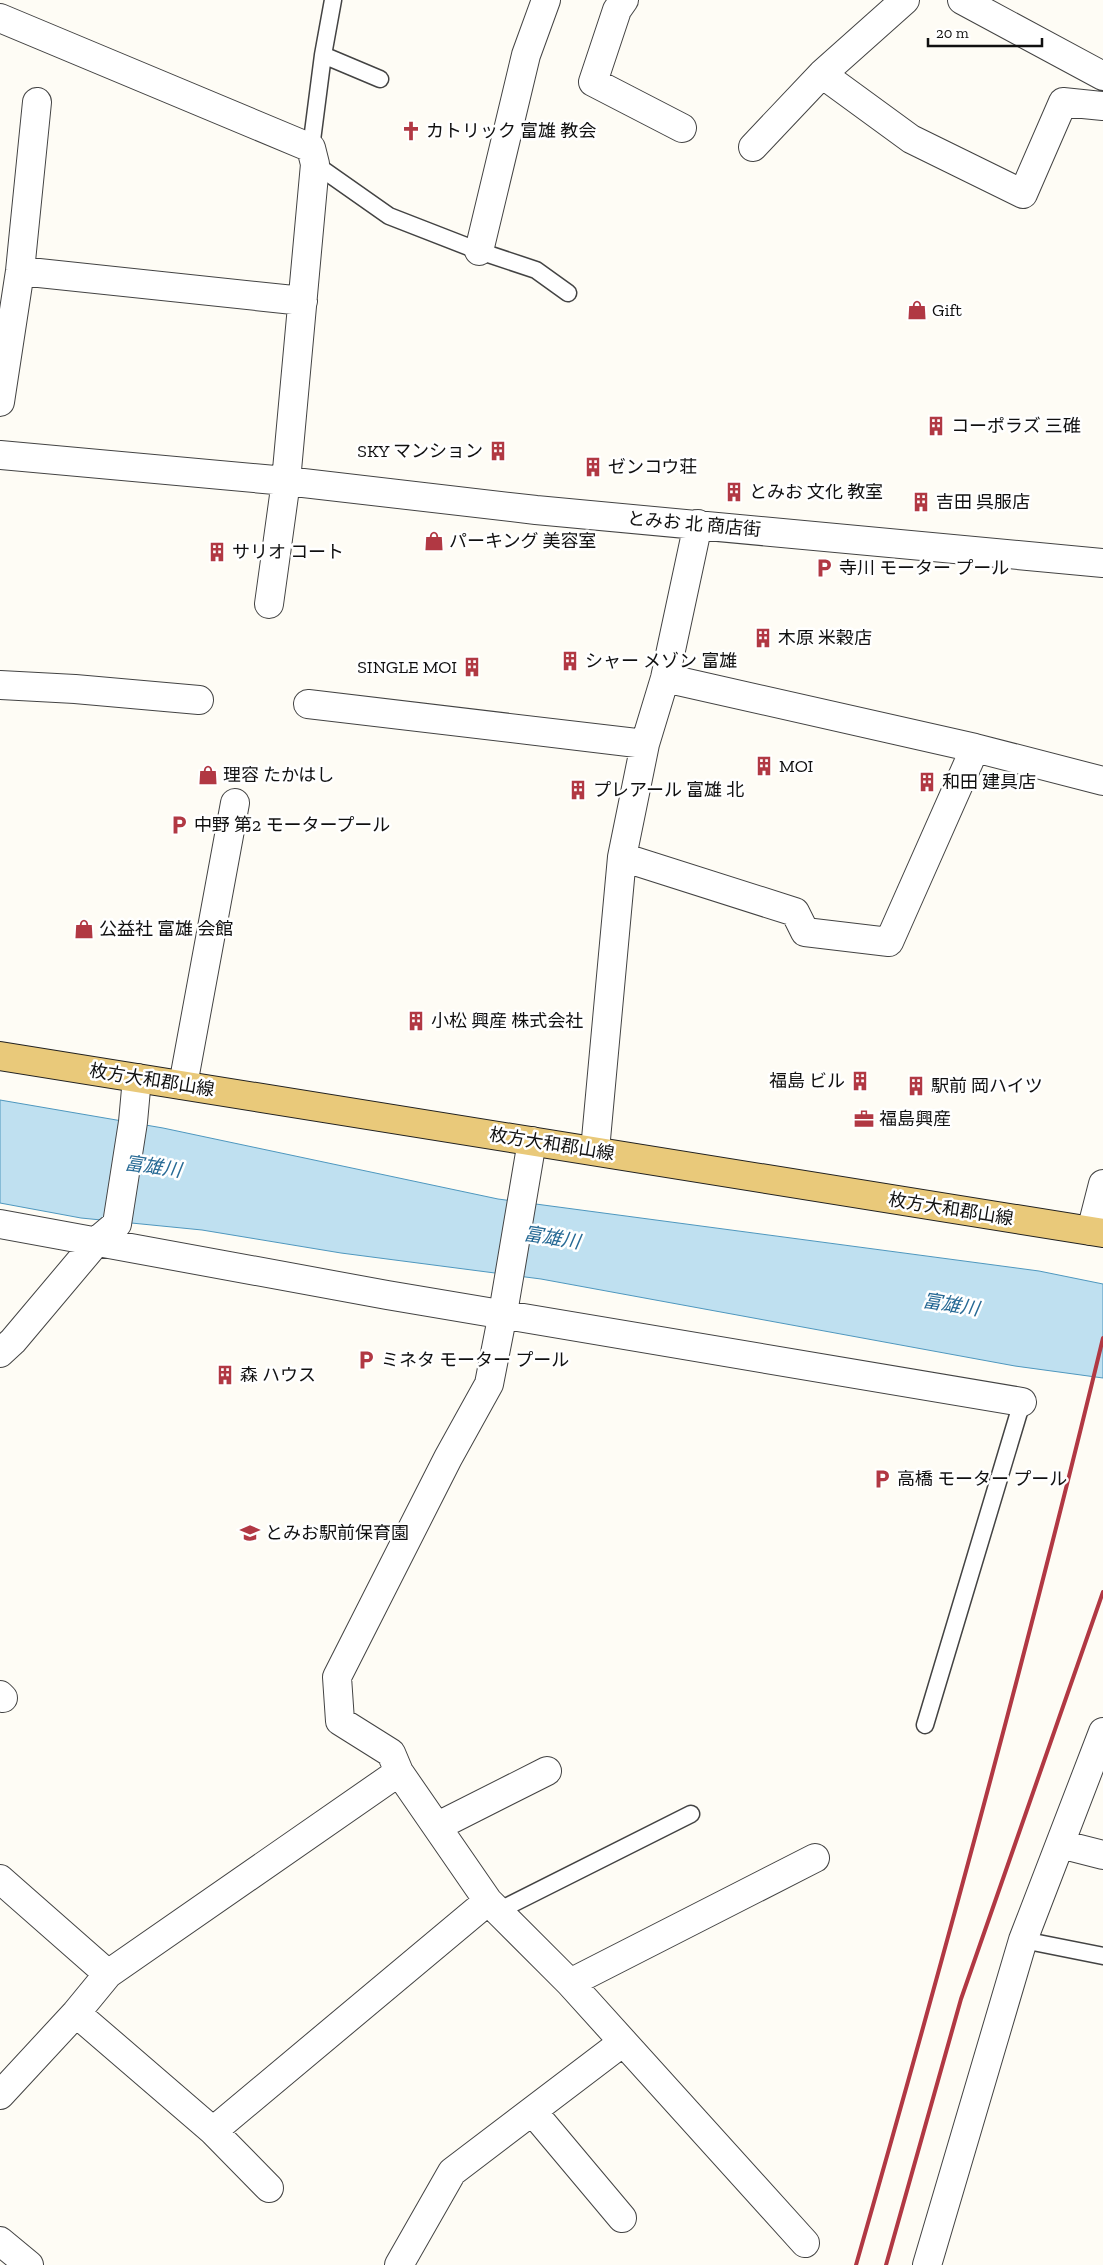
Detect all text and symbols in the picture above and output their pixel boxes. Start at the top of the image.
scale bar [928,15,1042,47]
text: 20 m [936,24,969,42]
church icon: カトリック 富雄 教会 [400,120,422,142]
place label: カトリック 富雄 教会 [426,120,596,142]
shop icon: Gift [906,299,928,321]
place label: Gift [932,299,962,321]
building icon: コーポラズ 三碓 [925,415,947,437]
place label: コーポラズ 三碓 [951,415,1081,437]
place label: SKY マンション [357,440,483,462]
building icon: SKY マンション [487,440,509,462]
building icon: ゼンコウ荘 [582,456,604,478]
place label: ゼンコウ荘 [608,456,697,478]
building icon: とみお 文化 教室 [723,481,745,503]
place label: とみお 文化 教室 [749,481,883,503]
building icon: 吉田 呉服店 [910,491,932,513]
place label: 吉田 呉服店 [936,491,1030,513]
street label: とみお 北 商店街 [626,507,762,541]
shop icon: パーキング 美容室 [423,530,445,552]
place label: パーキング 美容室 [449,530,597,552]
building icon: サリオ コート [206,541,228,563]
place label: サリオ コート [232,541,344,563]
parking icon: 寺川 モーター プール [813,557,835,579]
place label: 寺川 モーター プール [839,557,1009,579]
building icon: 木原 米穀店 [752,627,774,649]
place label: 木原 米穀店 [778,627,872,649]
building icon: シャー メゾン 富雄 [559,650,581,672]
place label: シャー メゾン 富雄 [585,650,737,672]
place label: SINGLE MOI [357,656,457,678]
building icon: SINGLE MOI [461,656,483,678]
building icon: MOI [753,755,775,777]
place label: MOI [779,755,814,777]
shop icon: 理容 たかはし [197,764,219,786]
place label: 理容 たかはし [223,764,334,786]
building icon: 和田 建具店 [916,771,938,793]
place label: 和田 建具店 [942,771,1036,793]
building icon: プレアール 富雄 北 [567,779,589,801]
place label: プレアール 富雄 北 [593,779,744,801]
parking icon: 中野 第2 モータープール [168,814,190,836]
place label: 中野 第2 モータープール [194,814,390,836]
shop icon: 公益社 富雄 会館 [73,918,95,940]
place label: 公益社 富雄 会館 [99,918,233,940]
building icon: 小松 興産 株式会社 [405,1010,427,1032]
place label: 小松 興産 株式会社 [431,1010,583,1032]
street label: 枚方大和郡山線 [88,1059,216,1101]
place label: 福島 ビル [769,1070,845,1092]
building icon: 福島 ビル [849,1070,871,1092]
building icon: 駅前 岡ハイツ [905,1075,927,1097]
place label: 駅前 岡ハイツ [931,1075,1043,1097]
office icon: 福島興産 [853,1108,875,1130]
place label: 福島興産 [879,1108,951,1130]
street label: 枚方大和郡山線 [488,1123,616,1165]
water label: 富雄川 [123,1151,185,1182]
street label: 枚方大和郡山線 [887,1188,1015,1230]
water label: 富雄川 [522,1222,584,1254]
water label: 富雄川 [921,1289,983,1321]
parking icon: ミネタ モーター プール [355,1349,377,1371]
place label: ミネタ モーター プール [381,1349,569,1371]
building icon: 森 ハウス [214,1364,236,1386]
place label: 森 ハウス [240,1364,316,1386]
parking icon: 高橋 モーター プール [871,1468,893,1490]
place label: 高橋 モーター プール [897,1468,1067,1490]
school or university icon: とみお駅前保育園 [239,1522,261,1544]
place label: とみお駅前保育園 [265,1522,409,1544]

